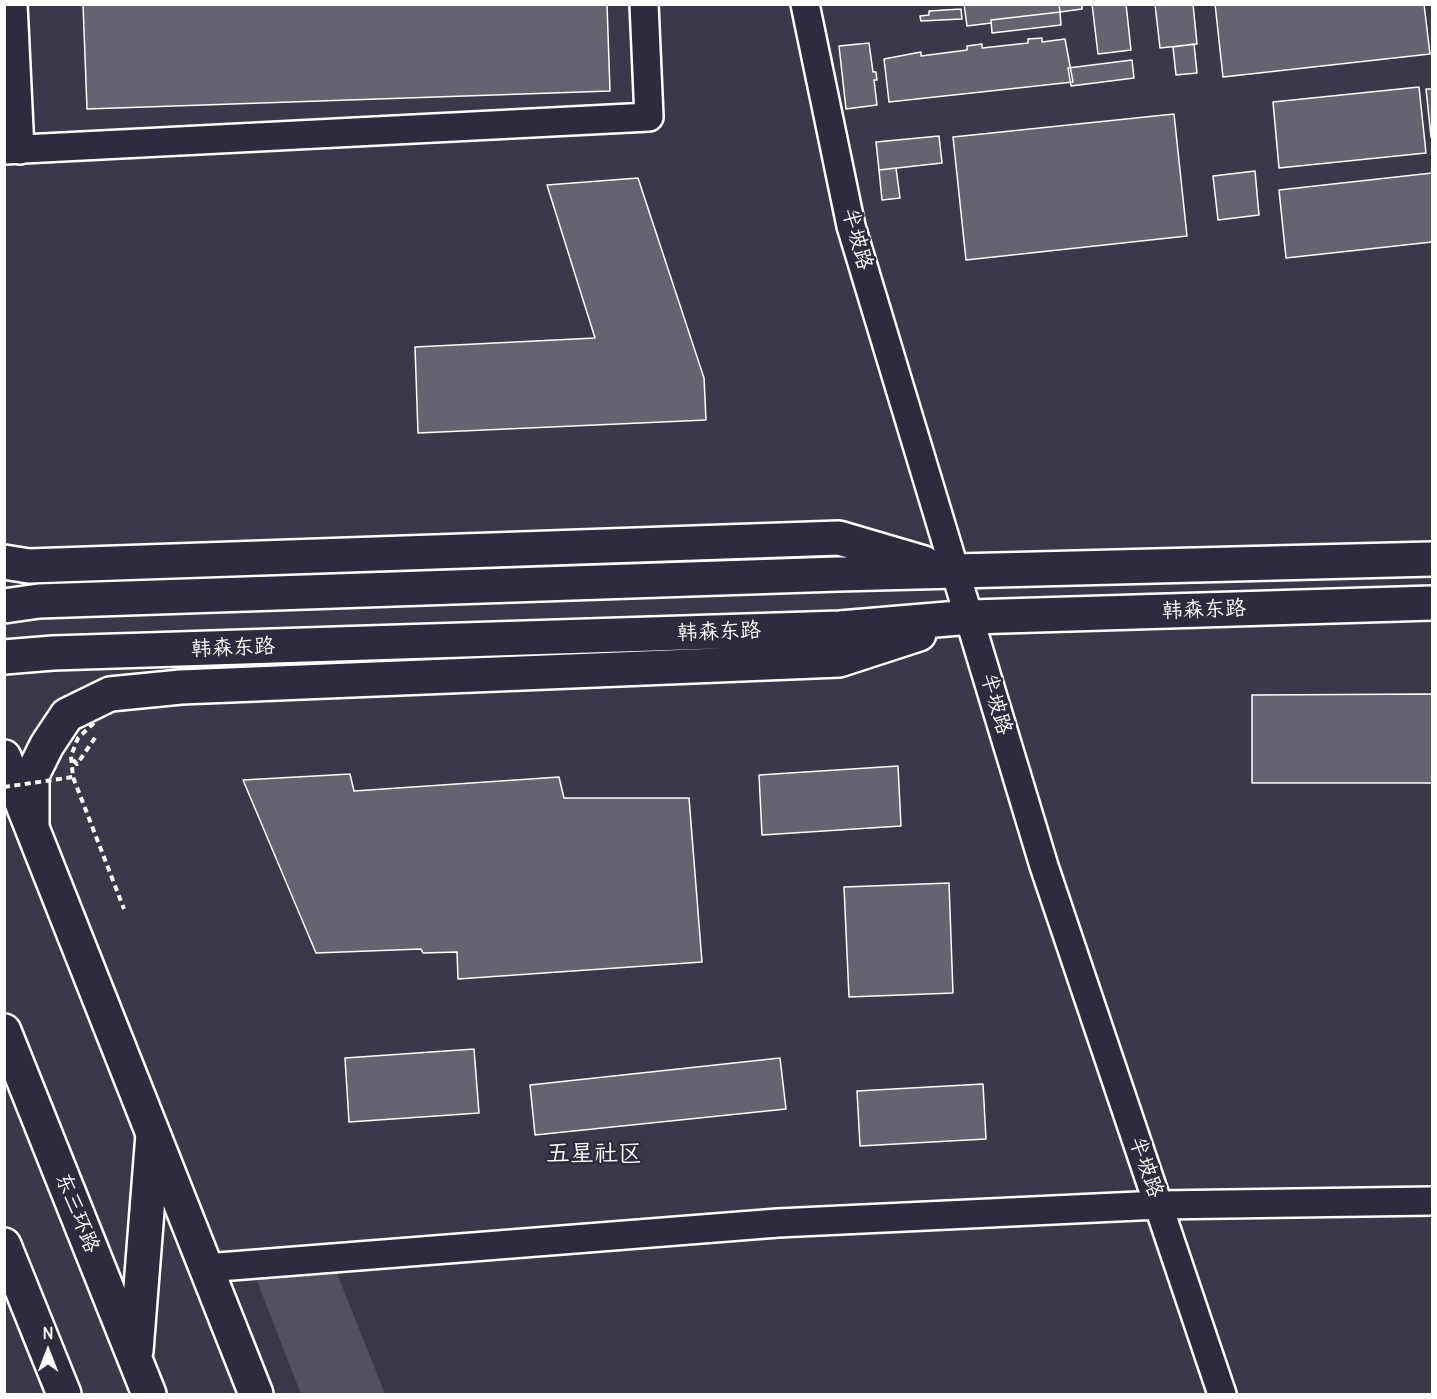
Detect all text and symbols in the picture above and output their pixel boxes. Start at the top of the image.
street label: 半坡路 [837,205,877,273]
street label: 韩森东路 [1162,596,1246,624]
street label: 韩森东路 [677,618,761,646]
street label: 韩森东路 [191,634,275,662]
street label: 半坡路 [975,670,1017,738]
street label: 半坡路 [1124,1133,1168,1201]
district label: 五星社区 [546,1140,642,1168]
street label: 东三环路 [50,1169,104,1257]
north arrow [18,1321,78,1381]
text: N [42,1323,54,1343]

